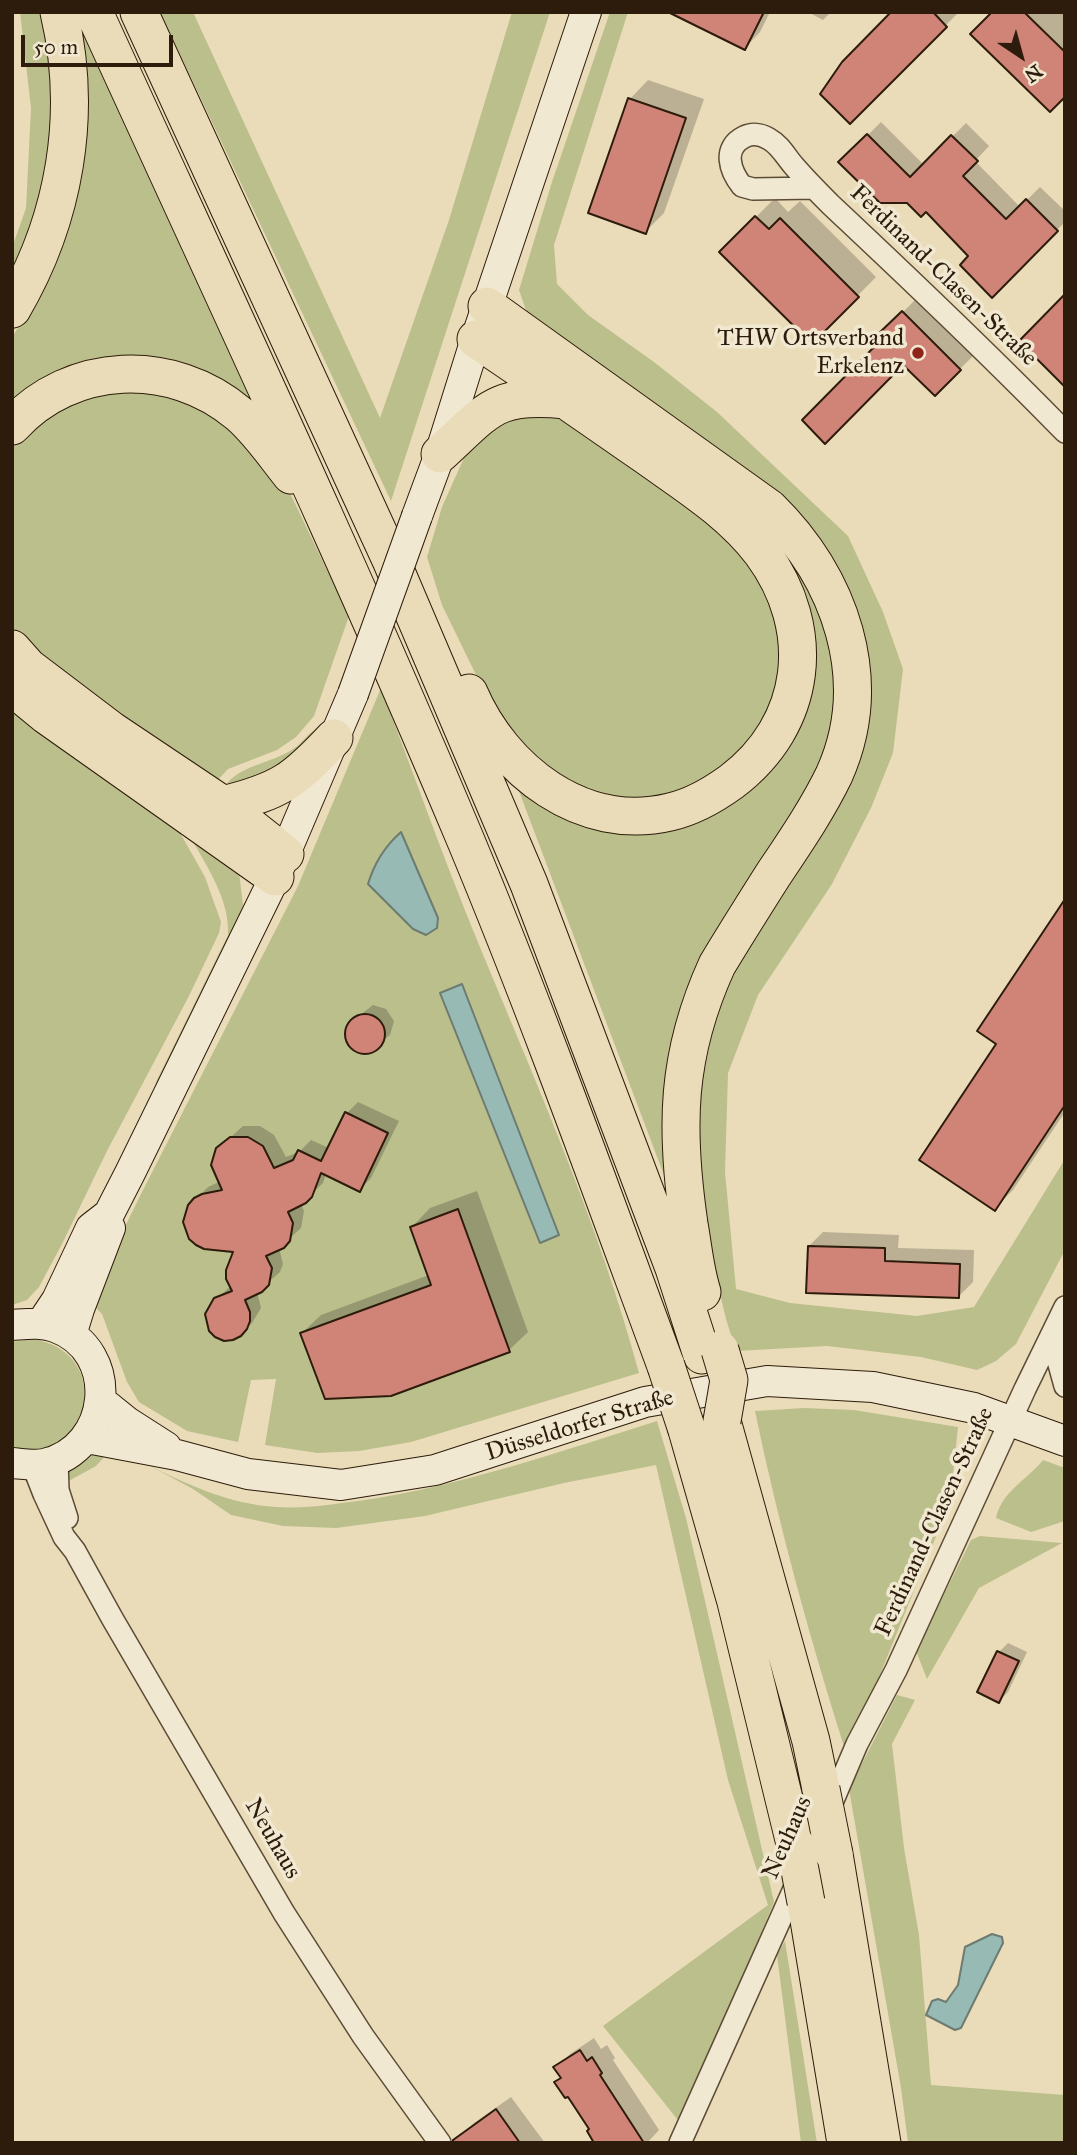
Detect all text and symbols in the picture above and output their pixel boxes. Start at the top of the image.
scale bar [24,21,177,65]
north arrow [986,21,1056,91]
text: 50 m [34,34,78,60]
text: N [1020,59,1047,87]
street label: Ferdinand-Clasen-Straße [843,179,1043,373]
place label: THW Ortsverband Erkelenz [717,325,904,381]
marker: THW Ortsverband Erkelenz [910,345,926,361]
street label: Düsseldorfer Straße [483,1384,677,1468]
street label: Ferdinand-Clasen-Straße [869,1403,1001,1641]
street label: Neuhaus [757,1792,819,1884]
street label: Neuhaus [238,1794,306,1884]

